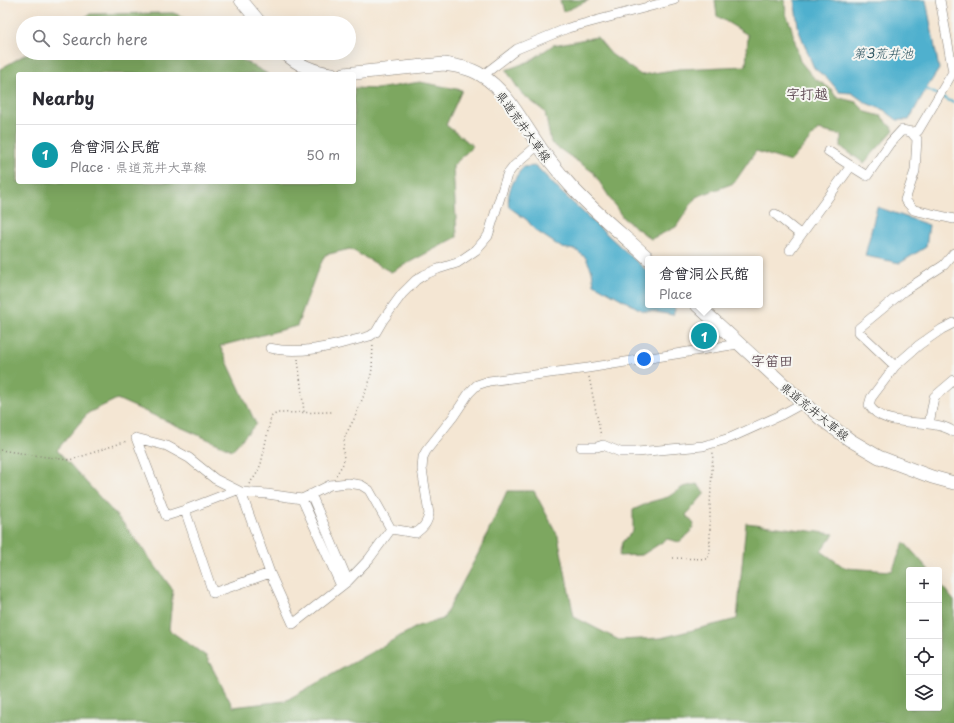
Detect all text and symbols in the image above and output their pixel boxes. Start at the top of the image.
search box [16,16,356,60]
icon: search [30,27,52,49]
text: Search here [62,27,148,50]
water label: 第3荒井池 [853,43,914,62]
district label: 字打越 [786,83,828,104]
text: Nearby [32,85,94,111]
street label: 県道荒井大草線 [492,87,556,165]
text: 倉曾洞公民館 [70,134,160,157]
text: 1 [42,145,48,164]
text: 50 m [306,145,340,164]
text: Place · 県道荒井大草線 [70,157,206,176]
popup [645,256,763,308]
text: 倉曾洞公民館 [659,261,749,284]
text: Place [659,284,692,303]
pin: 1 [691,321,717,351]
your location [634,349,654,369]
district label: 字笛田 [751,350,793,371]
street label: 県道荒井大草線 [777,378,853,444]
map controls [906,567,942,711]
button: + [906,567,942,603]
button: − [906,603,942,639]
button: locate [906,639,942,675]
button: layers [906,675,942,711]

